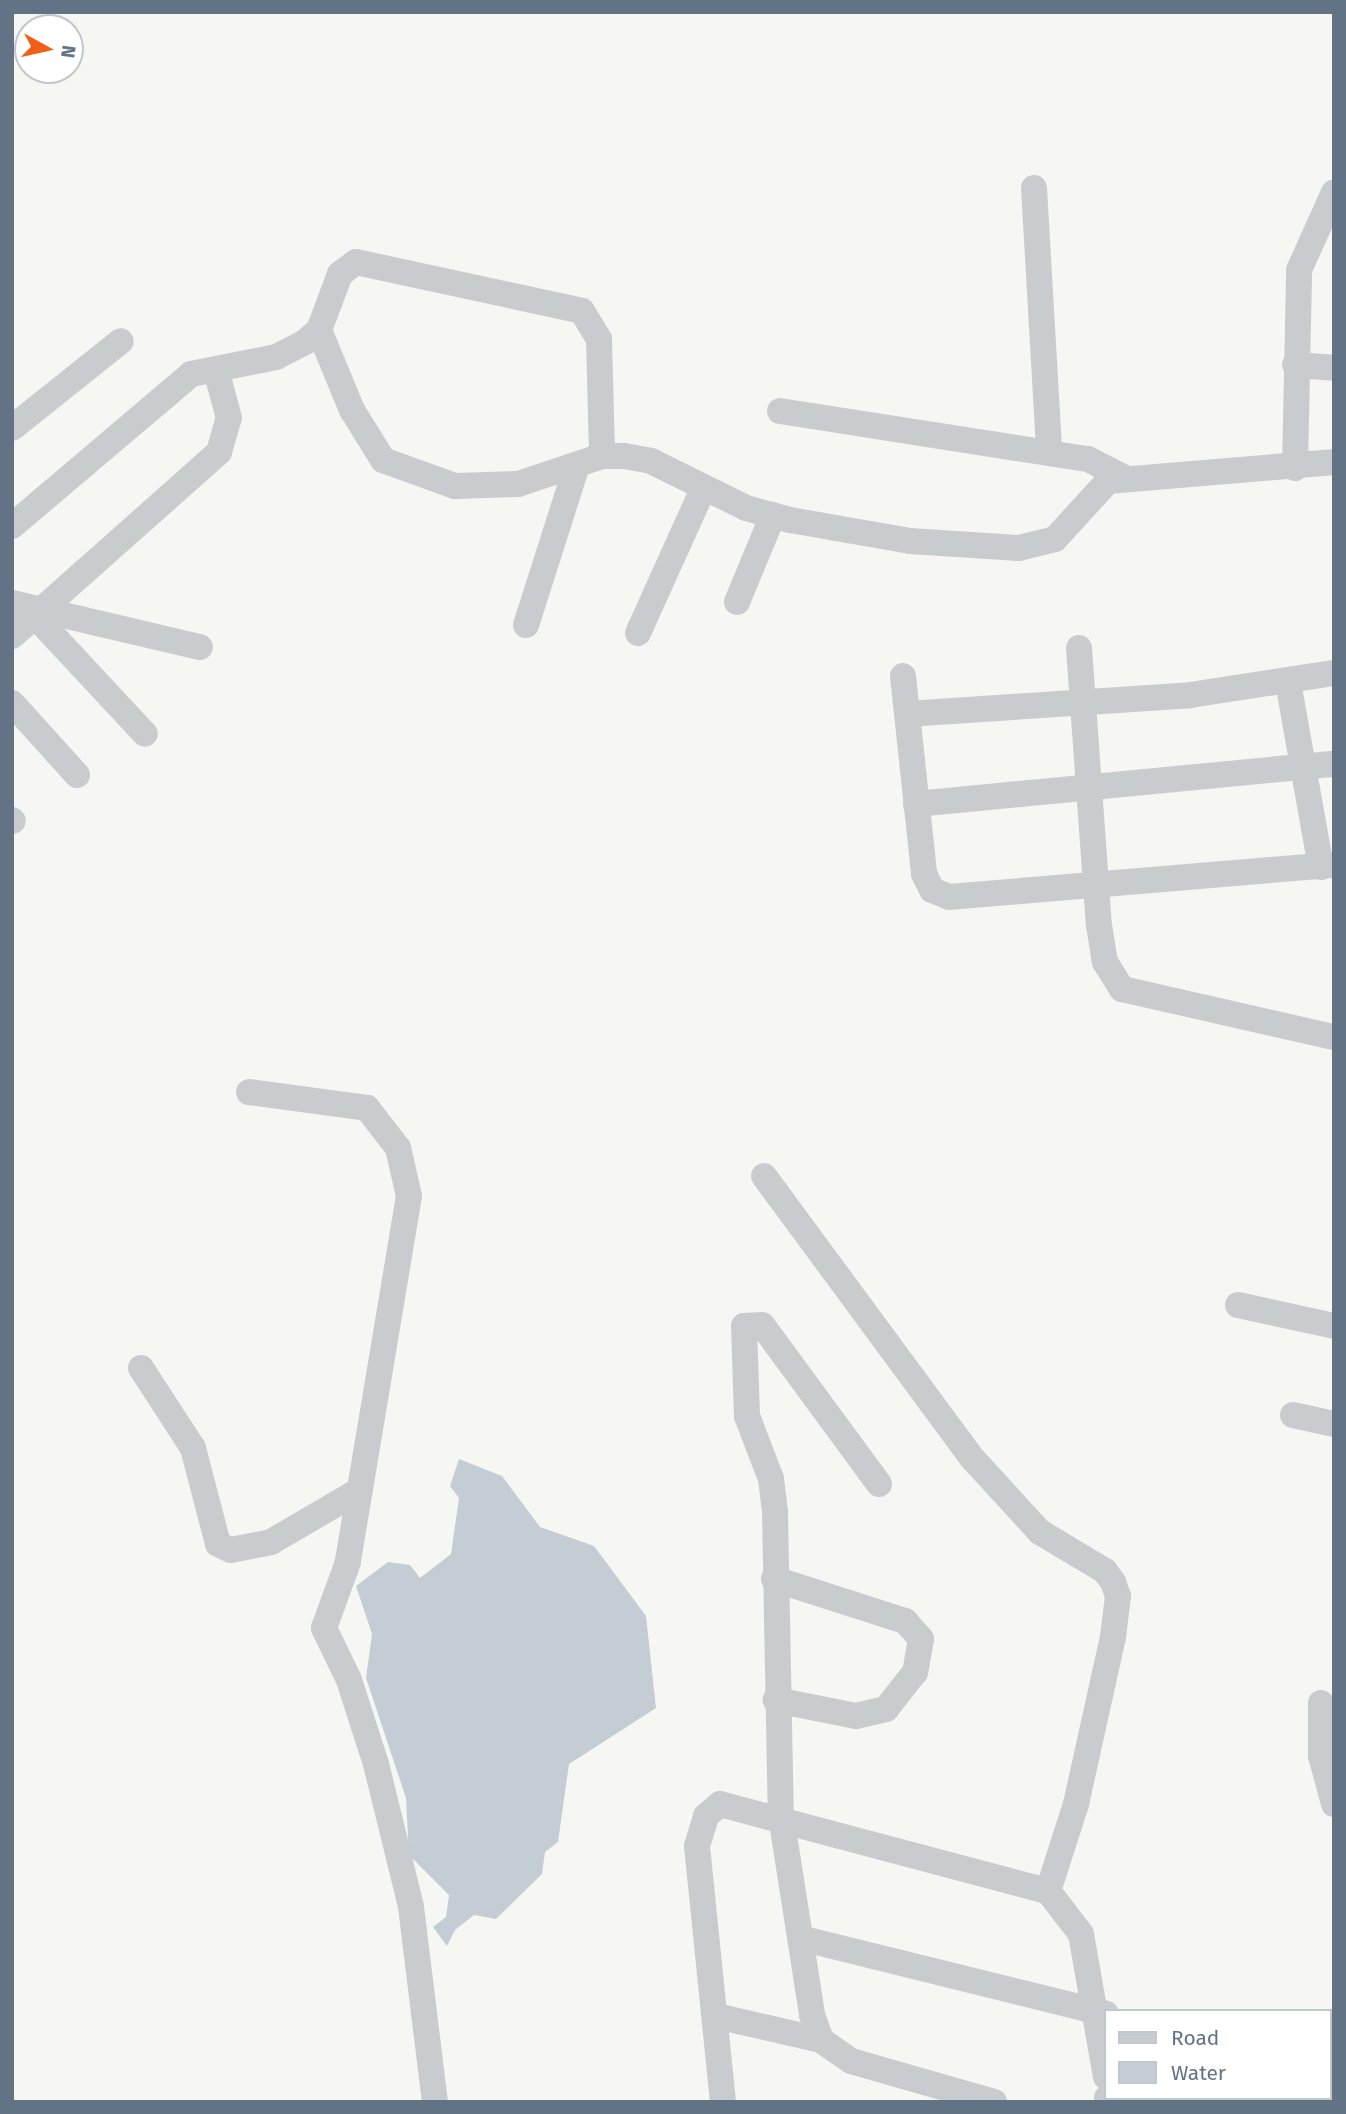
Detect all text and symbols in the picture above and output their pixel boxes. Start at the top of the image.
north arrow [14,14,84,84]
text: N [56,44,81,60]
legend [1104,2009,1332,2100]
text: Road [1171,2025,1219,2051]
text: Water [1171,2060,1226,2086]

